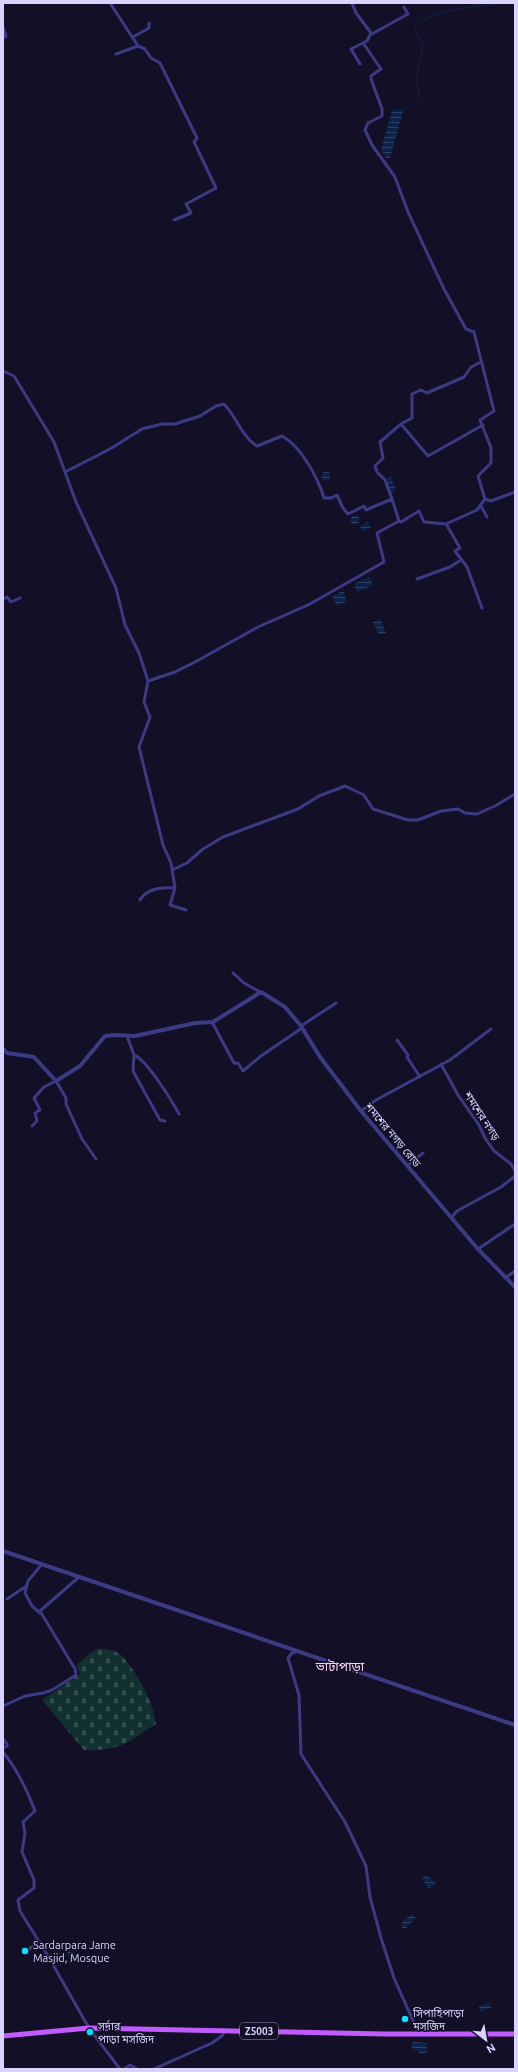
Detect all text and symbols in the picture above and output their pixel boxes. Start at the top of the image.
street label: শমশের নগড় [461,1088,502,1143]
street label: শমশের নগড় রোড [362,1100,423,1170]
district label: ভাটাপাড়া [315,1659,365,1674]
place label: Sardarpara Jame Masjid, Mosque [33,1939,116,1964]
marker: Sardarpara Jame Masjid, Mosque [20,1946,30,1956]
place label: সিপাহিপাড়া মসজিদ [412,2007,465,2032]
marker: সিপাহিপাড়া মসজিদ [400,2014,410,2024]
place label: সর্দার পাড়া মসজিদ [97,2019,155,2045]
north arrow [466,2020,506,2060]
road number: Z5003 [240,2023,278,2039]
marker: সর্দার পাড়া মসজিদ [85,2027,95,2037]
text: N [485,2041,498,2056]

